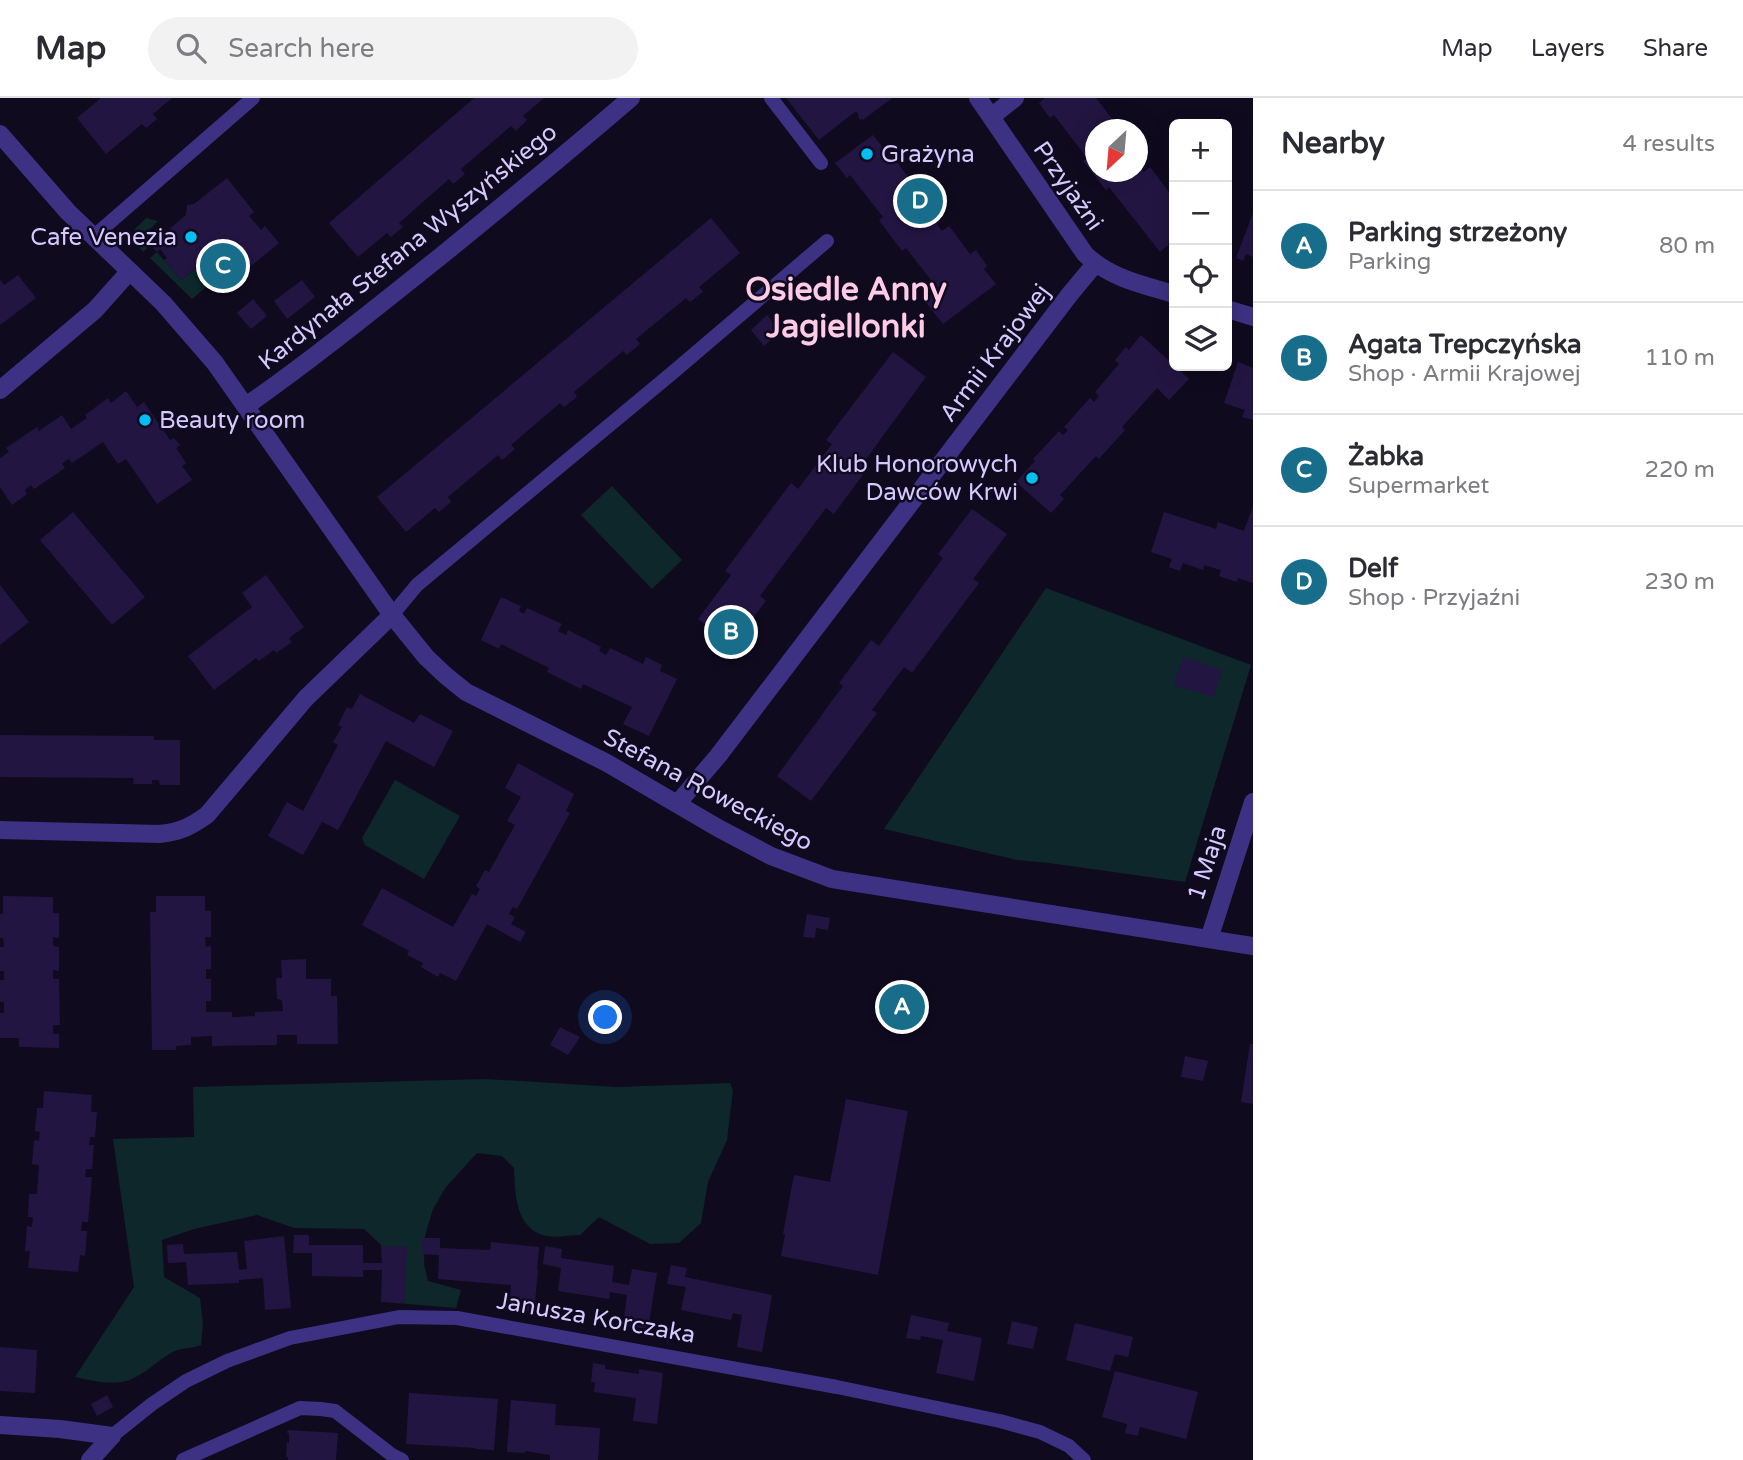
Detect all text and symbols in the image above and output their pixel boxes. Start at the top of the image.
search box [148,17,638,80]
text: Map [35,29,106,68]
icon: search [172,29,210,67]
text: Search here [228,33,374,64]
text: Map [1441,34,1493,63]
text: Layers [1531,34,1605,63]
text: Share [1643,34,1708,63]
street label: Kardynała Stefana Wyszyńskiego [253,118,563,376]
north arrow [1085,119,1148,182]
map controls [1169,119,1232,371]
button: + [1169,119,1232,182]
text: Nearby [1281,125,1385,162]
text: 4 results [1622,130,1715,158]
street label: Przyjaźni [1027,136,1109,236]
place label: Grażyna [881,140,975,169]
marker: Grażyna [859,146,875,162]
pin: D [897,175,943,227]
button: − [1169,182,1232,245]
text: Parking strzeżony [1348,217,1567,248]
place label: Cafe Venezia [30,223,177,252]
marker: Cafe Venezia [183,229,199,245]
text: A [1295,232,1313,260]
text: 80 m [1659,232,1715,260]
pin: C [200,240,246,292]
button: locate [1169,245,1232,308]
text: Parking [1348,248,1431,276]
district label: Osiedle Anny Jagiellonki [745,271,947,346]
street label: Armii Krajowej [934,278,1056,428]
button: layers [1169,308,1232,371]
text: Agata Trepczyńska [1348,329,1582,360]
text: B [1296,344,1312,372]
text: 110 m [1645,344,1715,372]
text: Shop · Armii Krajowej [1348,360,1581,388]
place label: Beauty room [159,406,305,435]
marker: Beauty room [137,412,153,428]
text: Żabka [1348,441,1424,472]
place label: Klub Honorowych Dawców Krwi [816,450,1018,507]
text: C [1296,456,1312,484]
text: 220 m [1645,456,1715,484]
marker: Klub Honorowych Dawców Krwi [1024,470,1040,486]
text: Supermarket [1348,472,1489,500]
text: Delf [1348,553,1398,584]
text: D [1295,568,1313,596]
text: 230 m [1645,568,1715,596]
text: Shop · Przyjaźni [1348,584,1520,612]
pin: B [708,606,754,658]
street label: Stefana Roweckiego [599,723,817,857]
street label: 1 Maja [1181,822,1233,904]
pin: A [879,981,925,1033]
your location [588,1000,622,1034]
street label: Janusza Korczaka [494,1286,698,1350]

